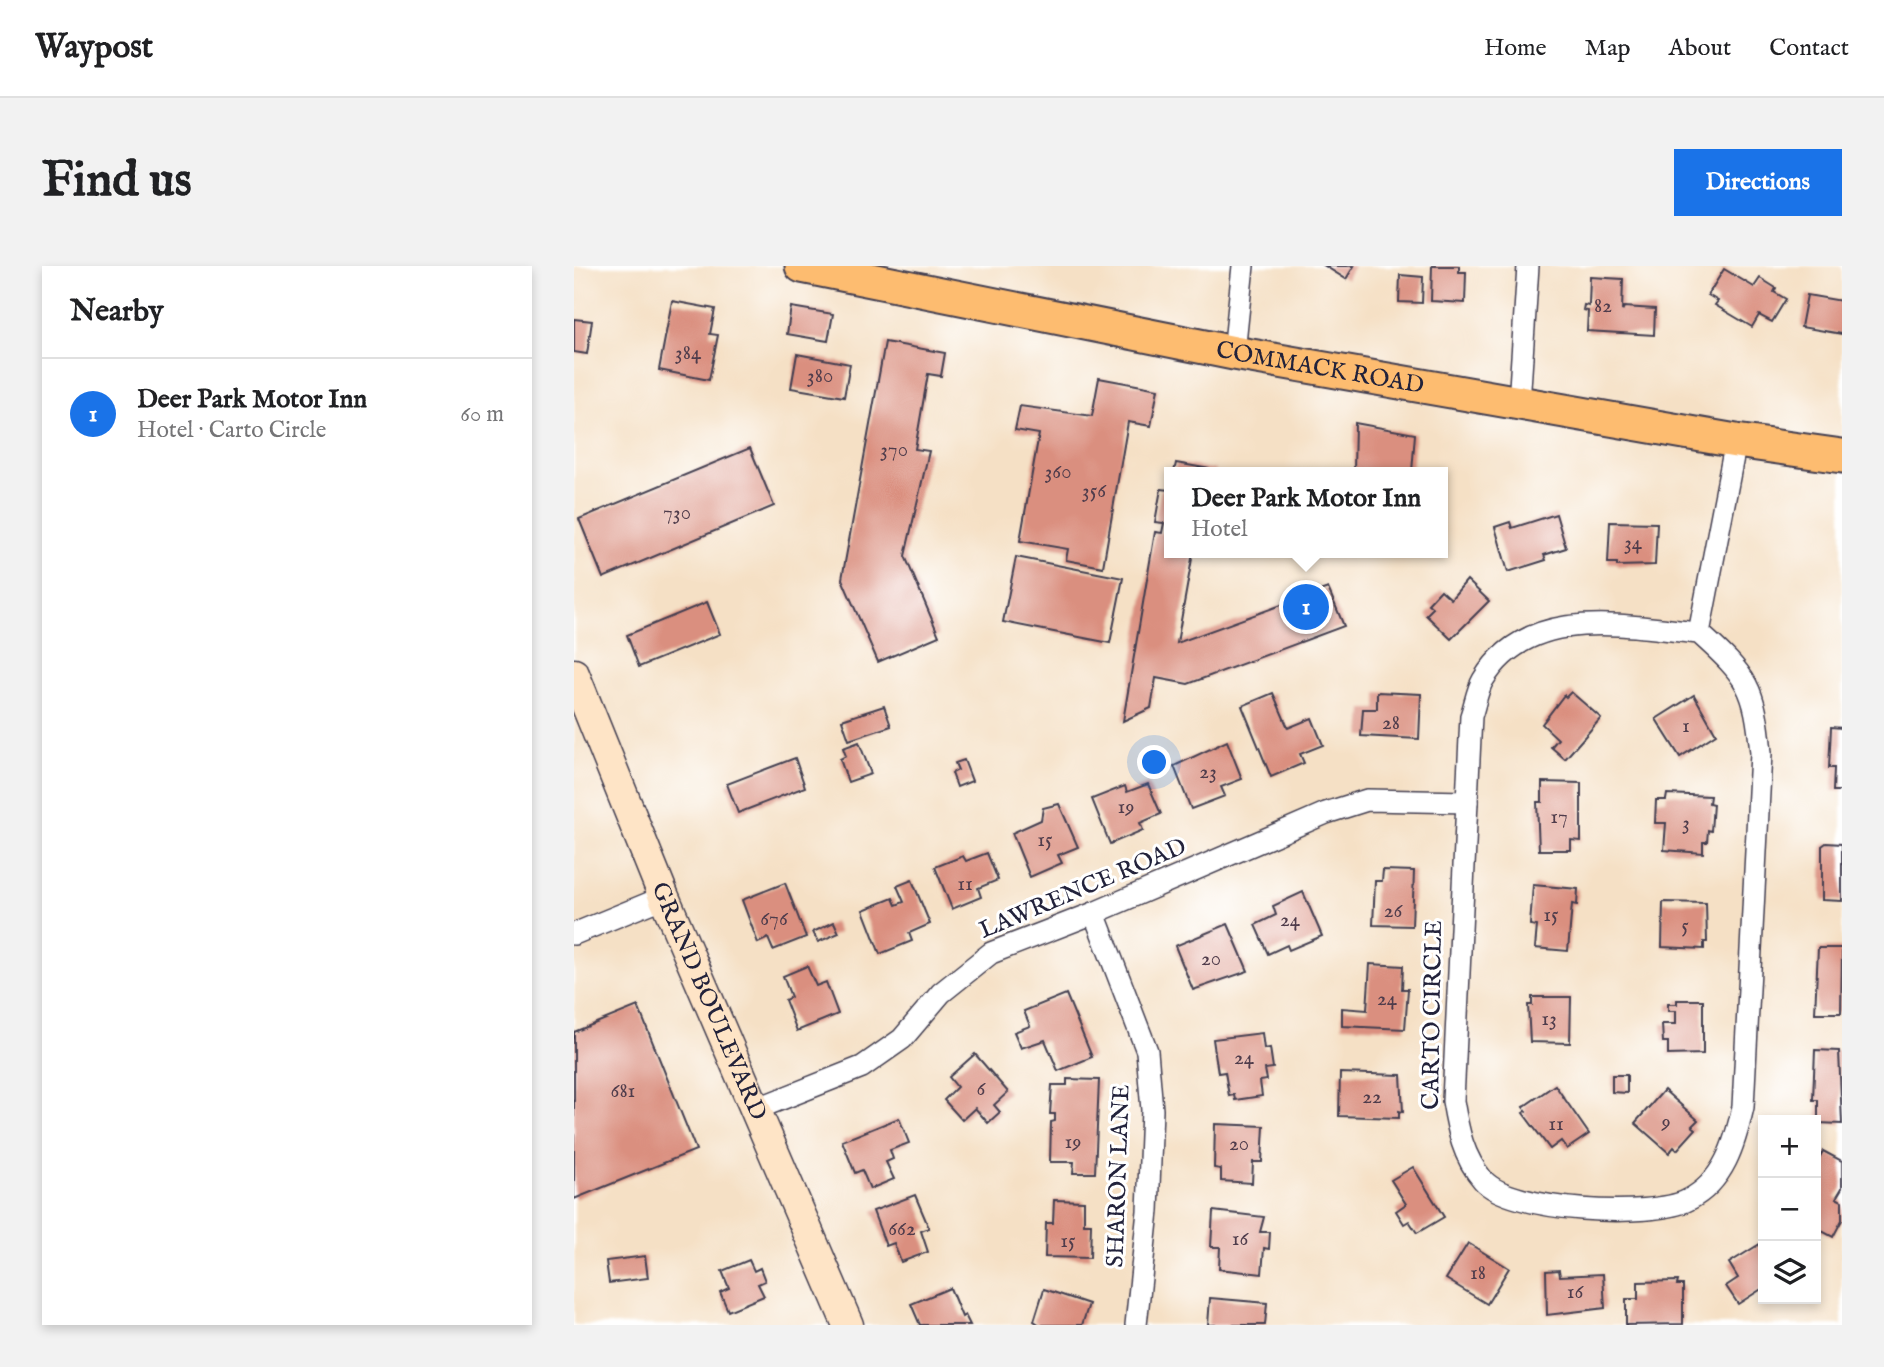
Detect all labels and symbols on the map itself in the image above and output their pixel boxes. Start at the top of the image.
house number: 82 [1594,293,1612,320]
street label: COMMACK ROAD [1213,334,1426,402]
house number: 384 [675,340,702,367]
house number: 380 [807,363,833,390]
house number: 370 [880,437,908,464]
house number: 360 [1044,459,1072,486]
house number: 356 [1082,478,1107,505]
house number: 730 [663,500,691,527]
house number: 34 [1624,530,1643,557]
pin: 1 [1283,581,1329,633]
house number: 28 [1382,710,1400,737]
house number: 1 [1682,713,1690,740]
your location [1137,745,1171,779]
house number: 23 [1199,759,1217,786]
house number: 19 [1118,794,1135,821]
house number: 17 [1550,804,1568,831]
house number: 3 [1682,810,1690,837]
house number: 15 [1037,827,1053,854]
street label: LAWRENCE ROAD [975,831,1191,947]
house number: 11 [957,871,973,898]
street label: GRAND BOULEVARD [644,878,774,1125]
house number: 26 [1384,898,1403,925]
house number: 15 [1543,902,1559,929]
house number: 676 [760,906,789,933]
house number: 24 [1280,907,1301,934]
house number: 5 [1681,913,1689,940]
street label: CARTO CIRCLE [1416,920,1450,1110]
house number: 20 [1201,946,1221,973]
house number: 24 [1377,986,1398,1013]
house number: 13 [1541,1006,1557,1033]
house number: 24 [1234,1045,1255,1072]
house number: 6 [977,1076,987,1103]
house number: 681 [611,1078,635,1105]
street label: SHARON LANE [1100,1084,1138,1268]
house number: 22 [1362,1084,1382,1111]
house number: 9 [1660,1109,1671,1136]
house number: 11 [1548,1111,1564,1138]
house number: 19 [1065,1129,1082,1156]
house number: 20 [1229,1131,1249,1158]
house number: 662 [888,1216,916,1243]
house number: 16 [1232,1226,1249,1253]
house number: 15 [1060,1228,1076,1255]
house number: 18 [1470,1260,1486,1287]
house number: 16 [1567,1279,1584,1306]

